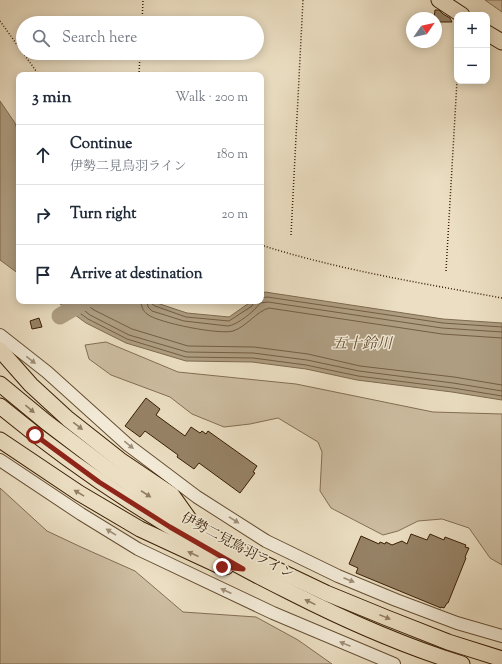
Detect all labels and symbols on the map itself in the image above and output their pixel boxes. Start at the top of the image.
north arrow [406,12,442,48]
water label: 五十鈴川 [332,334,394,355]
one-way arrow [25,355,36,364]
one-way arrow [25,404,35,413]
one-way arrow [72,422,83,431]
route start [26,426,44,444]
one-way arrow [123,440,134,449]
one-way arrow [73,489,85,496]
one-way arrow [140,490,151,498]
street label: 伊勢二見鳥羽ライン [177,509,297,585]
one-way arrow [228,517,240,524]
one-way arrow [105,529,117,536]
one-way arrow [188,551,199,557]
route end [213,558,231,576]
one-way arrow [344,578,356,584]
one-way arrow [221,588,232,594]
one-way arrow [304,599,315,605]
one-way arrow [380,615,392,621]
one-way arrow [340,641,351,647]

